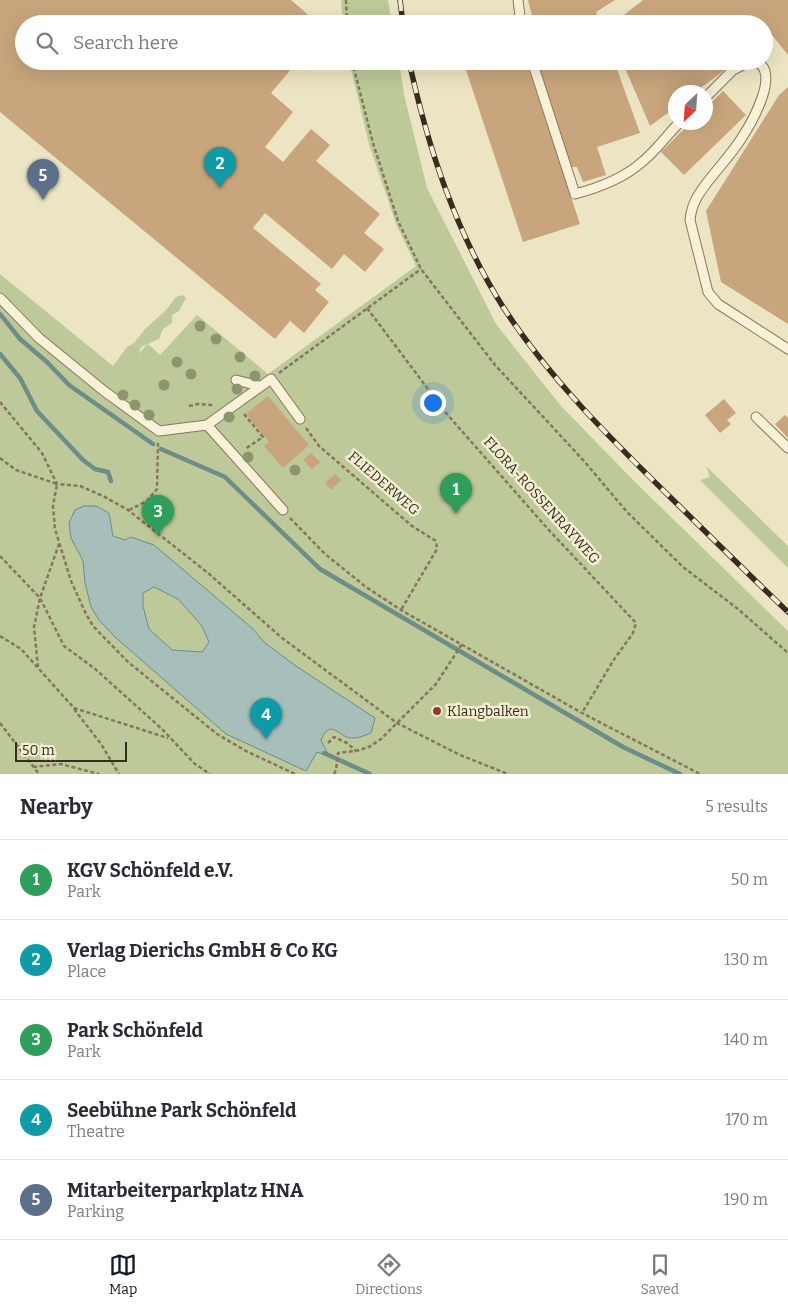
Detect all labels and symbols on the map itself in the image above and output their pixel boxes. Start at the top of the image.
north arrow [668,85,713,130]
pin: 2 [204,147,236,188]
pin: 5 [27,159,59,200]
your location [420,390,446,416]
street label: FLORA-ROSSENRAYWEG [480,433,603,567]
street label: FLIEDERWEG [345,448,423,519]
pin: 1 [440,473,472,514]
pin: 3 [142,495,174,536]
pin: 4 [250,698,282,739]
place label: Klangbalken [447,703,529,720]
marker: Klangbalken [431,705,443,717]
scale bar [15,739,128,762]

